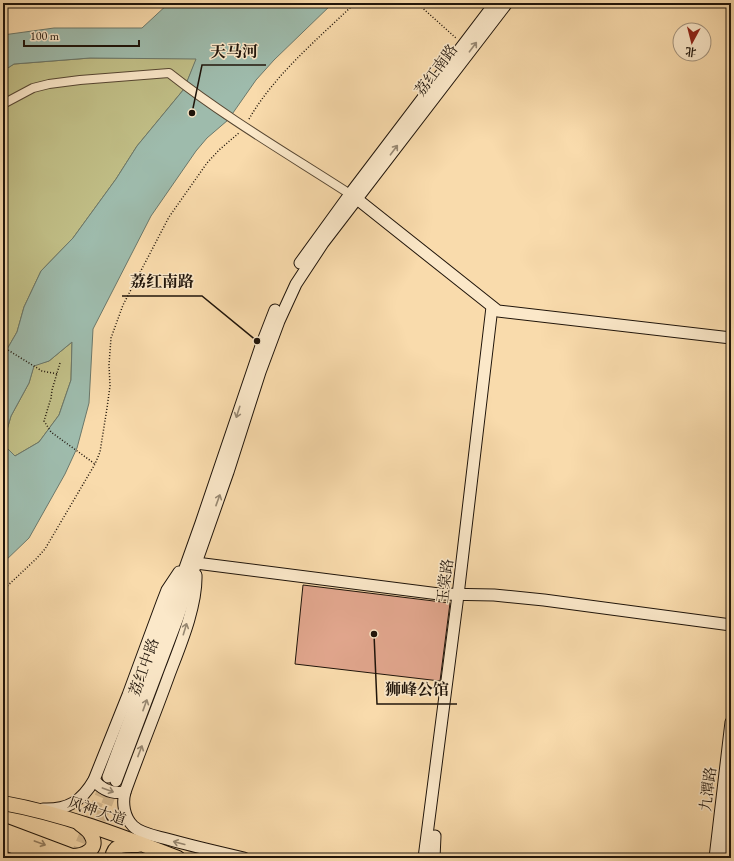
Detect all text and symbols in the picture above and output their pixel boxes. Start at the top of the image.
scale bar [24,22,139,48]
north arrow [672,22,712,62]
text: 100 m [30,28,60,44]
callout: 天马河 [202,37,266,65]
street label: 荔红南路 [410,40,461,99]
text: 天马河 [210,41,258,62]
one-way arrow [469,41,477,52]
text: 北 [684,44,697,60]
one-way arrow [390,144,399,155]
callout: 荔红南路 [122,268,202,296]
text: 荔红南路 [130,271,194,292]
one-way arrow [234,406,241,419]
one-way arrow [215,493,222,506]
street label: 玉棠路 [432,557,457,604]
one-way arrow [182,622,189,635]
street label: 荔红中路 [124,635,163,698]
callout: 狮峰公馆 [377,676,457,704]
text: 狮峰公馆 [385,679,449,700]
one-way arrow [142,699,150,711]
one-way arrow [137,745,145,757]
street label: 九潭路 [695,765,720,812]
one-way arrow [102,787,115,794]
street label: 风神大道 [66,792,129,829]
one-way arrow [173,838,186,846]
one-way arrow [33,840,45,848]

